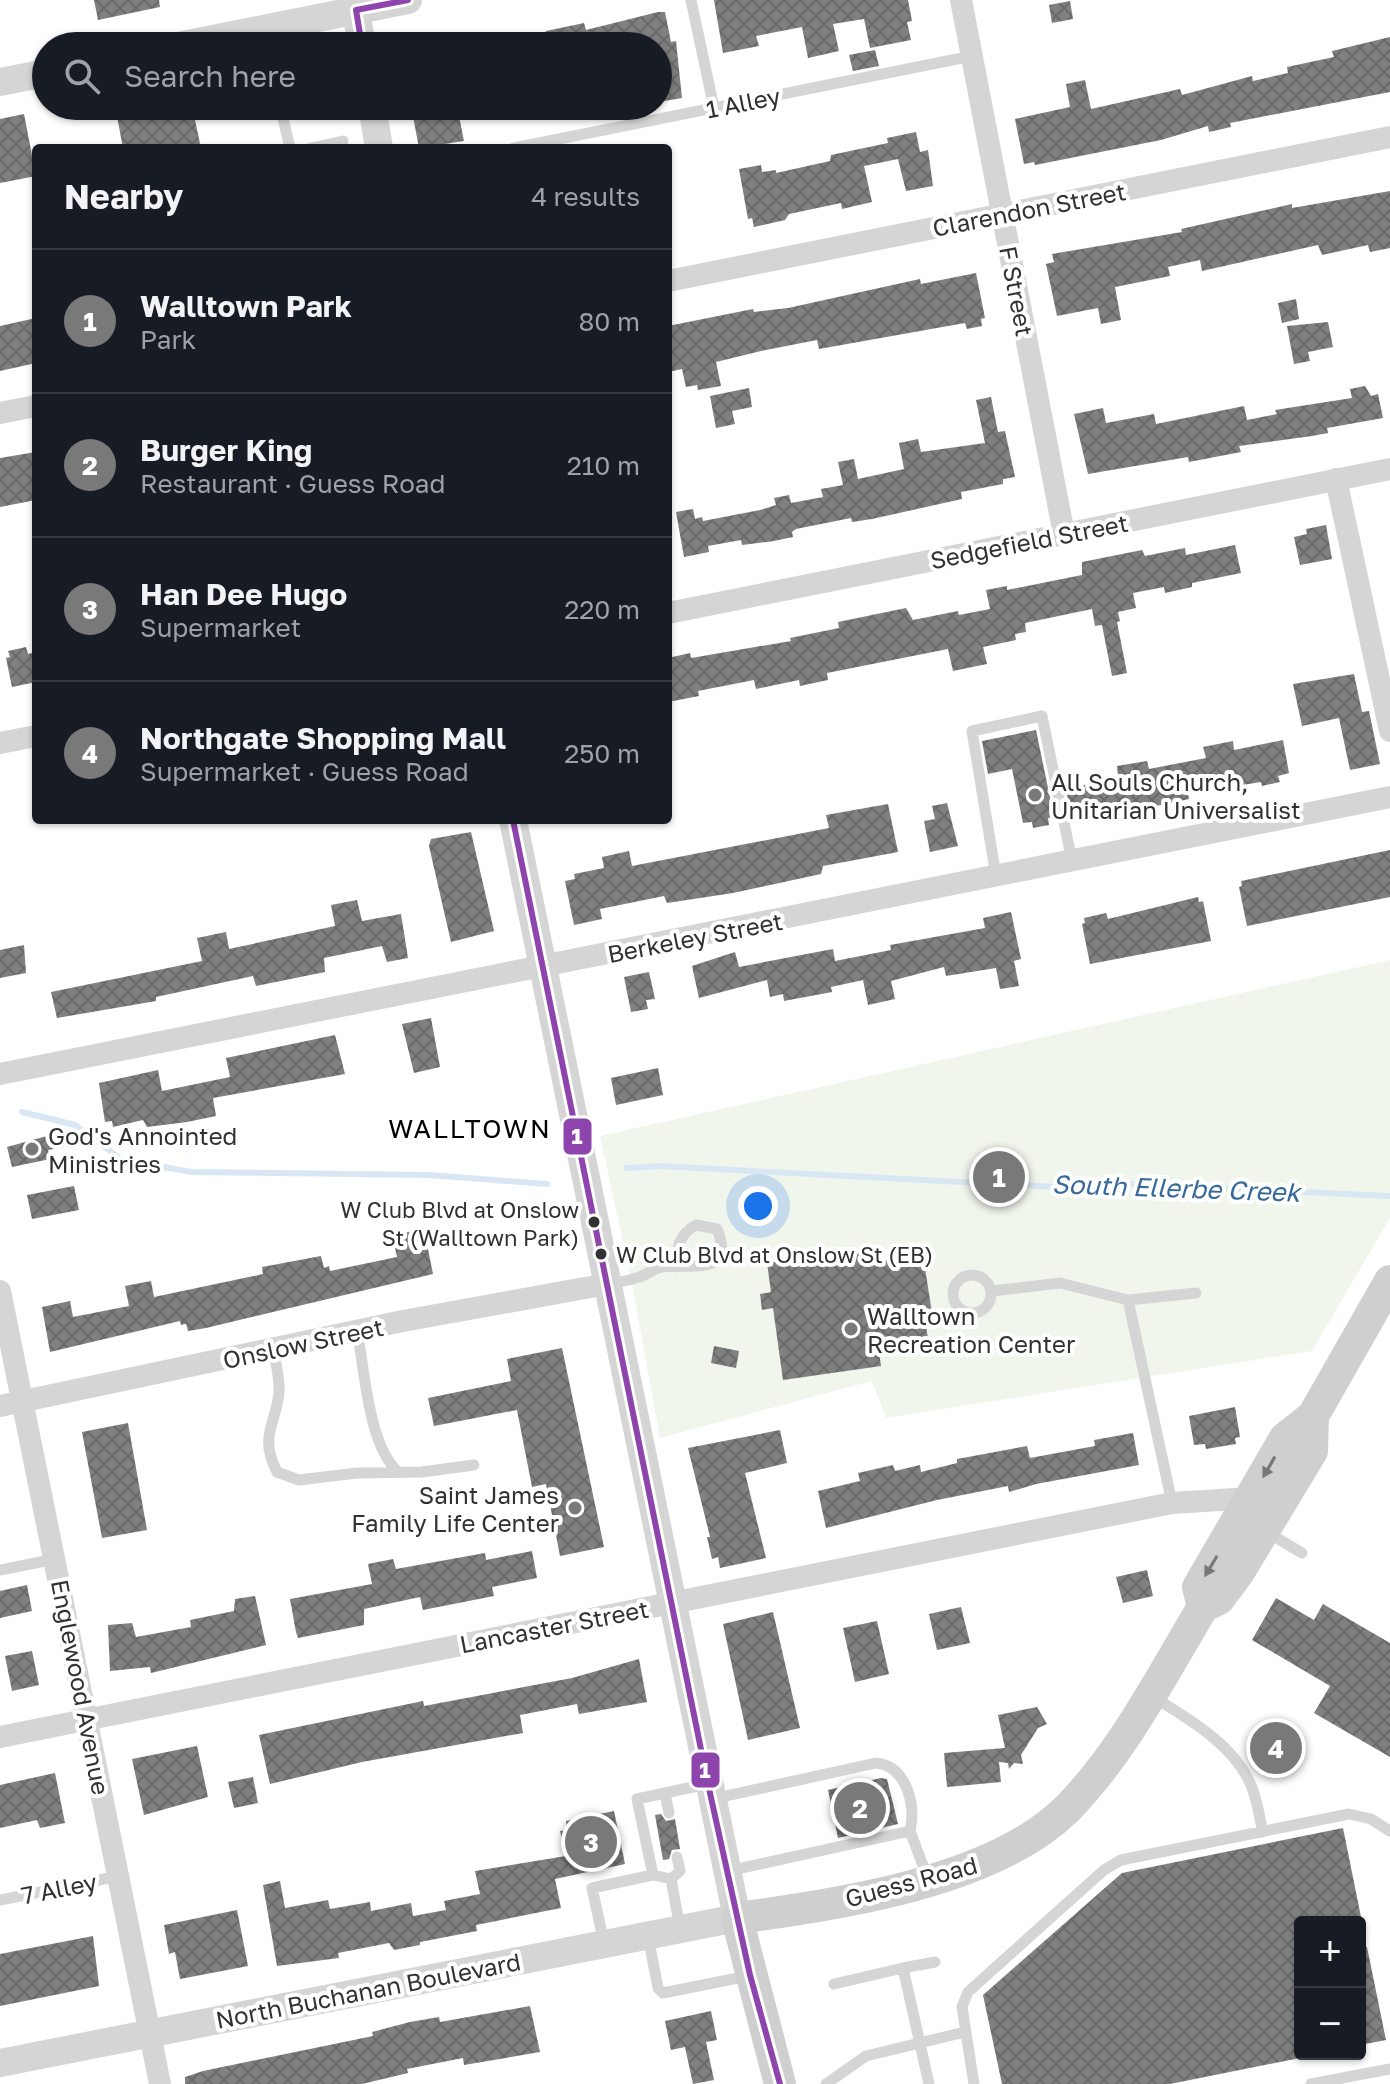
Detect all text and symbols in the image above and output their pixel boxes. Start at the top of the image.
search box [32,32,672,120]
icon: search [60,54,104,98]
text: Search here [124,58,296,94]
street label: 1 Alley [703,81,783,123]
text: Nearby [64,176,184,216]
street label: Clarendon Street [930,176,1128,242]
text: 4 results [531,181,640,212]
street label: F Street [994,243,1040,339]
text: Walltown Park [140,288,352,324]
text: 1 [83,306,97,337]
text: 80 m [579,306,640,337]
text: Park [140,324,196,355]
text: Burger King [140,432,312,468]
text: 2 [82,450,98,481]
text: 210 m [567,450,640,481]
text: Restaurant · Guess Road [140,468,446,499]
street label: Sedgefield Street [928,508,1130,574]
text: Han Dee Hugo [140,576,347,612]
text: 3 [82,594,98,625]
text: 220 m [564,594,640,625]
text: Supermarket [140,612,301,643]
text: Northgate Shopping Mall [140,720,506,756]
text: 4 [82,738,98,769]
text: 250 m [564,738,640,769]
text: Supermarket · Guess Road [140,756,469,787]
place label: All Souls Church, Unitarian Universalist [1051,767,1301,824]
marker: All Souls Church, Unitarian Universalist [1026,786,1044,804]
street label: Berkeley Street [605,906,785,968]
district label: WALLTOWN [388,1113,552,1144]
line badge: 1 [562,1117,593,1156]
place label: God's Annointed Ministries [48,1121,237,1178]
text: 1 [571,1122,583,1149]
marker: God's Annointed Ministries [23,1140,41,1158]
pin: 1 [973,1147,1025,1207]
water label: South Ellerbe Creek [1051,1168,1303,1208]
your location [738,1186,778,1226]
place label: W Club Blvd at Onslow St (Walltown Park) [340,1196,579,1251]
marker: W Club Blvd at Onslow St (Walltown Park) [586,1214,602,1230]
place label: W Club Blvd at Onslow St (EB) [616,1241,933,1268]
marker: W Club Blvd at Onslow St (EB) [593,1246,609,1262]
place label: Walltown Recreation Center [867,1301,1075,1358]
street label: Onslow Street [220,1312,386,1374]
marker: Walltown Recreation Center [842,1320,860,1338]
one-way arrow [1262,1455,1276,1478]
place label: Saint James Family Life Center [351,1480,559,1537]
marker: Saint James Family Life Center [566,1499,584,1517]
one-way arrow [1204,1555,1218,1577]
street label: Englewood Avenue [46,1577,116,1797]
street label: Lancaster Street [457,1593,651,1659]
pin: 4 [1250,1718,1302,1778]
line badge: 1 [690,1751,721,1789]
text: 1 [699,1756,711,1783]
pin: 2 [834,1778,886,1838]
pin: 3 [565,1812,617,1872]
street label: Guess Road [842,1849,980,1913]
street label: 7 Alley [19,1866,99,1910]
map controls [1294,1916,1366,2060]
button: + [1294,1916,1366,1988]
street label: North Buchanan Boulevard [213,1946,523,2034]
button: − [1294,1988,1366,2060]

